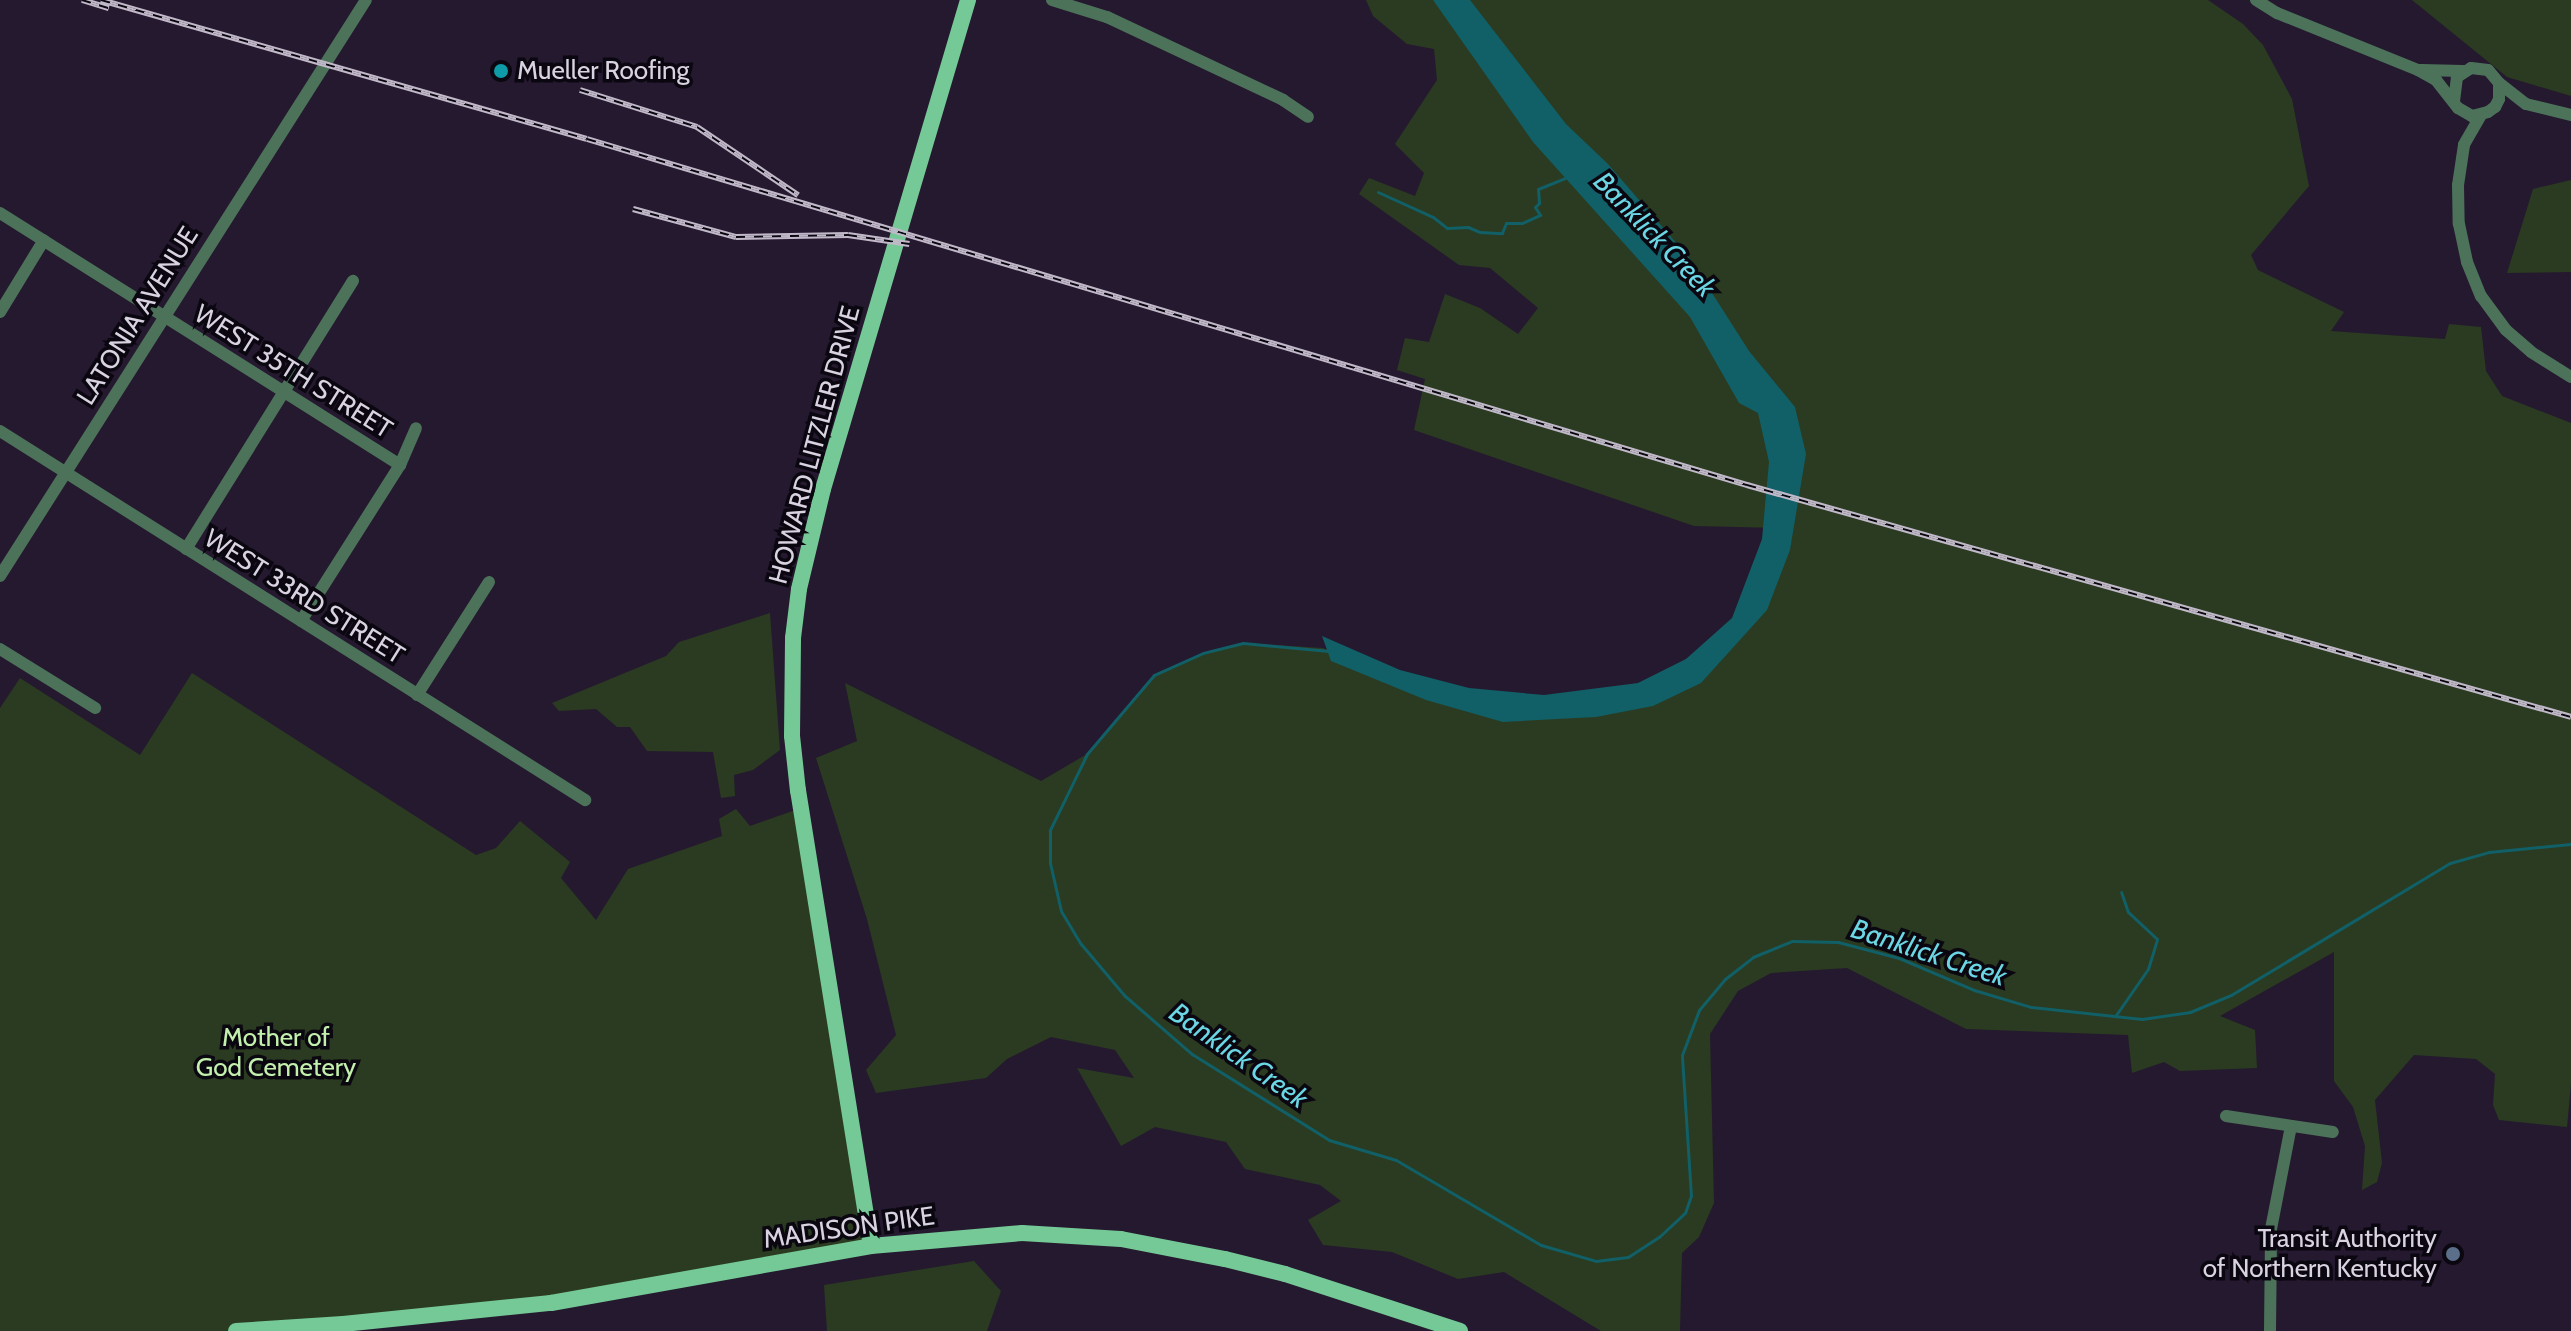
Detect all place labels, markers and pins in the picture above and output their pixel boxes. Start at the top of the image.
place label: Mueller Roofing [517,55,690,87]
marker: Mueller Roofing [492,62,510,80]
place label: Transit Authority of Northern Kentucky [2203,1223,2437,1284]
marker: Transit Authority of Northern Kentucky [2444,1245,2462,1263]

